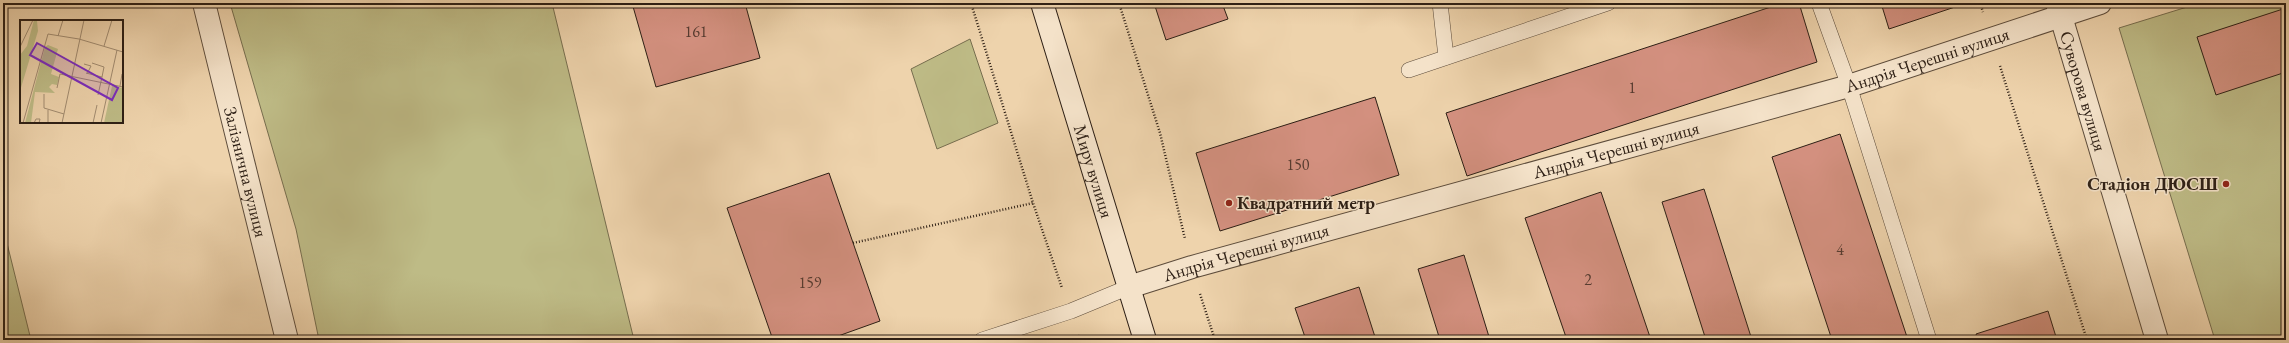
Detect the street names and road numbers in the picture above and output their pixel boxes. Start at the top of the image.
street label: Андрія Черешні вулиця [1841,22,2012,98]
street label: Суворова вулиця [2055,28,2112,154]
street label: Залізнична вулиця [219,104,273,240]
street label: Андрія Черешні вулиця [1529,116,1702,184]
street label: Миру вулиця [1069,122,1119,221]
street label: Андрія Черешні вулиця [1159,218,1331,287]

